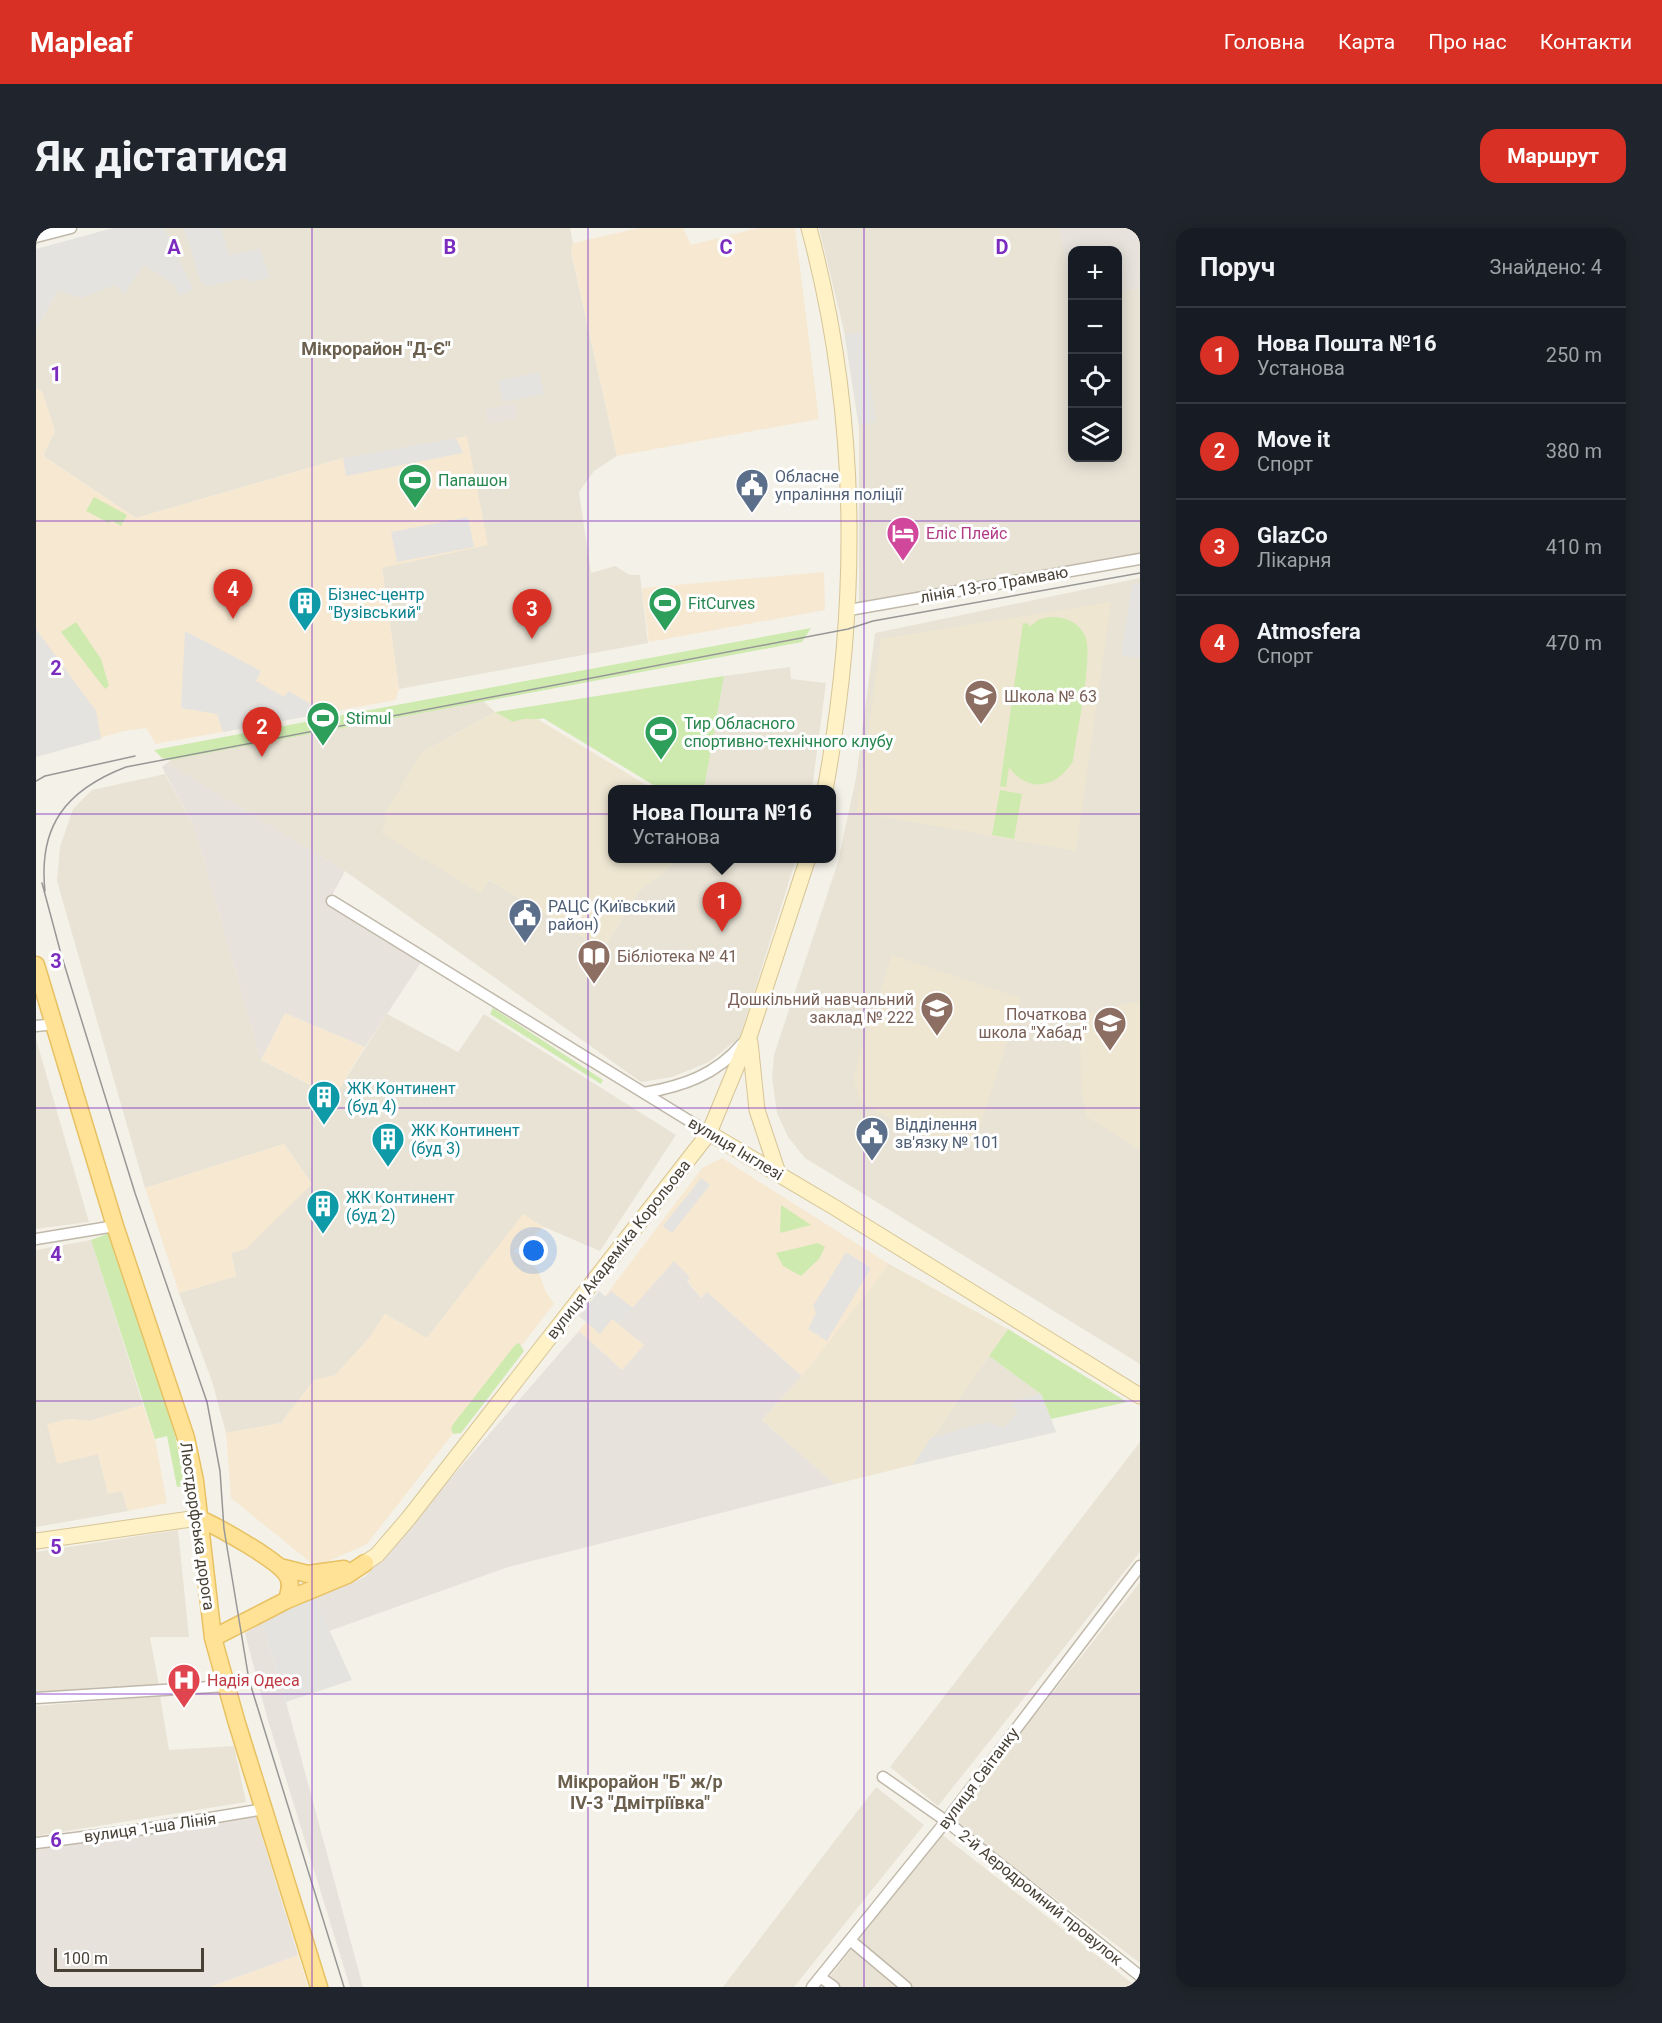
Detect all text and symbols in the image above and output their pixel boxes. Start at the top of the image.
text: Mapleaf [30,26,133,59]
text: Головна [1224,30,1305,54]
text: Карта [1338,30,1395,54]
text: Про нас [1428,30,1507,54]
text: Контакти [1540,30,1632,54]
button: Маршрут [1480,129,1626,183]
text: Як дістатися [36,132,288,181]
text: A [167,235,181,259]
text: B [444,235,456,259]
text: C [719,235,733,259]
text: D [996,235,1009,259]
map controls [1068,246,1122,462]
button: + [1068,246,1122,300]
text: Поруч [1200,252,1275,282]
text: Знайдено: 4 [1490,255,1602,279]
button: − [1068,300,1122,354]
text: Нова Пошта №16 [1257,331,1437,356]
district label: Мікрорайон "Д-Є" [301,338,451,359]
text: 1 [1214,343,1225,367]
text: 250 m [1546,343,1602,367]
button: locate [1068,354,1122,408]
text: Установа [1257,356,1345,380]
text: 1 [50,362,62,386]
button: layers [1068,408,1122,462]
text: Move it [1257,427,1330,452]
text: 2 [1214,439,1225,463]
text: 380 m [1546,439,1602,463]
text: Спорт [1257,452,1313,476]
sports icon: Папашон [397,462,433,509]
public building icon: Обласне упраління поліції [734,467,770,514]
place label: Обласне упраління поліції [775,467,904,504]
place label: Папашон [438,471,507,490]
hotel icon: Еліс Плейс [885,515,921,562]
text: GlazCo [1257,523,1328,548]
place label: Еліс Плейс [926,524,1007,543]
text: 3 [1214,535,1225,559]
text: 410 m [1546,535,1602,559]
text: Лікарня [1257,548,1331,572]
street label: лінія 13-го Трамваю [919,562,1070,607]
pin: 4 [214,570,252,619]
building icon: Бізнес-центр "Вузівський" [287,585,323,632]
place label: Бізнес-центр "Вузівський" [328,585,425,622]
sports icon: FitCurves [647,585,683,632]
pin: 3 [512,590,552,639]
place label: FitCurves [688,594,755,613]
text: Atmosfera [1257,619,1361,644]
text: 4 [1214,631,1225,655]
text: 470 m [1546,631,1602,655]
text: Спорт [1257,644,1313,668]
text: 2 [50,656,62,680]
school or university icon: Школа № 63 [963,678,999,725]
place label: Школа № 63 [1004,687,1097,706]
sports icon: Stimul [305,700,341,747]
pin: 2 [242,708,282,757]
place label: Stimul [346,709,391,728]
sports icon: Тир Обласного спортивно-технічного клубу [643,714,679,761]
place label: Тир Обласного спортивно-технічного клубу [684,714,894,751]
popup [608,785,836,863]
text: Нова Пошта №16 [632,800,812,825]
text: Установа [632,825,720,849]
pin: 1 [702,882,742,932]
public building icon: РАЦС (Київський район) [507,897,543,944]
place label: РАЦС (Київський район) [548,897,676,934]
library icon: Бібліотека № 41 [576,938,612,985]
place label: Бібліотека № 41 [617,947,737,966]
text: 3 [50,949,62,973]
place label: Дошкільний навчальний заклад № 222 [728,990,914,1027]
school or university icon: Дошкільний навчальний заклад № 222 [919,990,955,1037]
place label: Початкова школа "Хабад" [978,1005,1087,1042]
school or university icon: Початкова школа "Хабад" [1092,1005,1128,1052]
building icon: ЖК Континент (буд 4) [306,1079,342,1126]
place label: ЖК Континент (буд 4) [347,1079,456,1116]
street label: вулиця Інглезі [685,1113,786,1184]
public building icon: Відділення зв'язку № 101 [854,1115,890,1162]
place label: Відділення зв'язку № 101 [895,1115,999,1152]
building icon: ЖК Континент (буд 3) [370,1121,406,1168]
place label: ЖК Континент (буд 3) [411,1121,520,1158]
street label: вулиця Академіка Корольова [542,1156,694,1343]
building icon: ЖК Континент (буд 2) [305,1188,341,1235]
place label: ЖК Континент (буд 2) [346,1188,455,1225]
your location [519,1236,548,1265]
text: 4 [50,1242,62,1266]
street label: Люстдорфська дорога [176,1441,219,1611]
text: 5 [50,1535,62,1559]
hospital icon: Надія Одеса [166,1662,202,1709]
place label: Надія Одеса [207,1671,300,1690]
street label: вулиця Світанку [934,1723,1023,1833]
district label: Мікрорайон "Б" ж/р IV-3 "Дмітріївка" [557,1771,723,1813]
street label: вулиця 1-ша Лінія [83,1809,217,1846]
street label: 2-й Аеродромний провулок [955,1825,1127,1970]
text: 6 [50,1828,62,1852]
scale bar [54,1945,204,1972]
text: 100 m [63,1949,108,1968]

